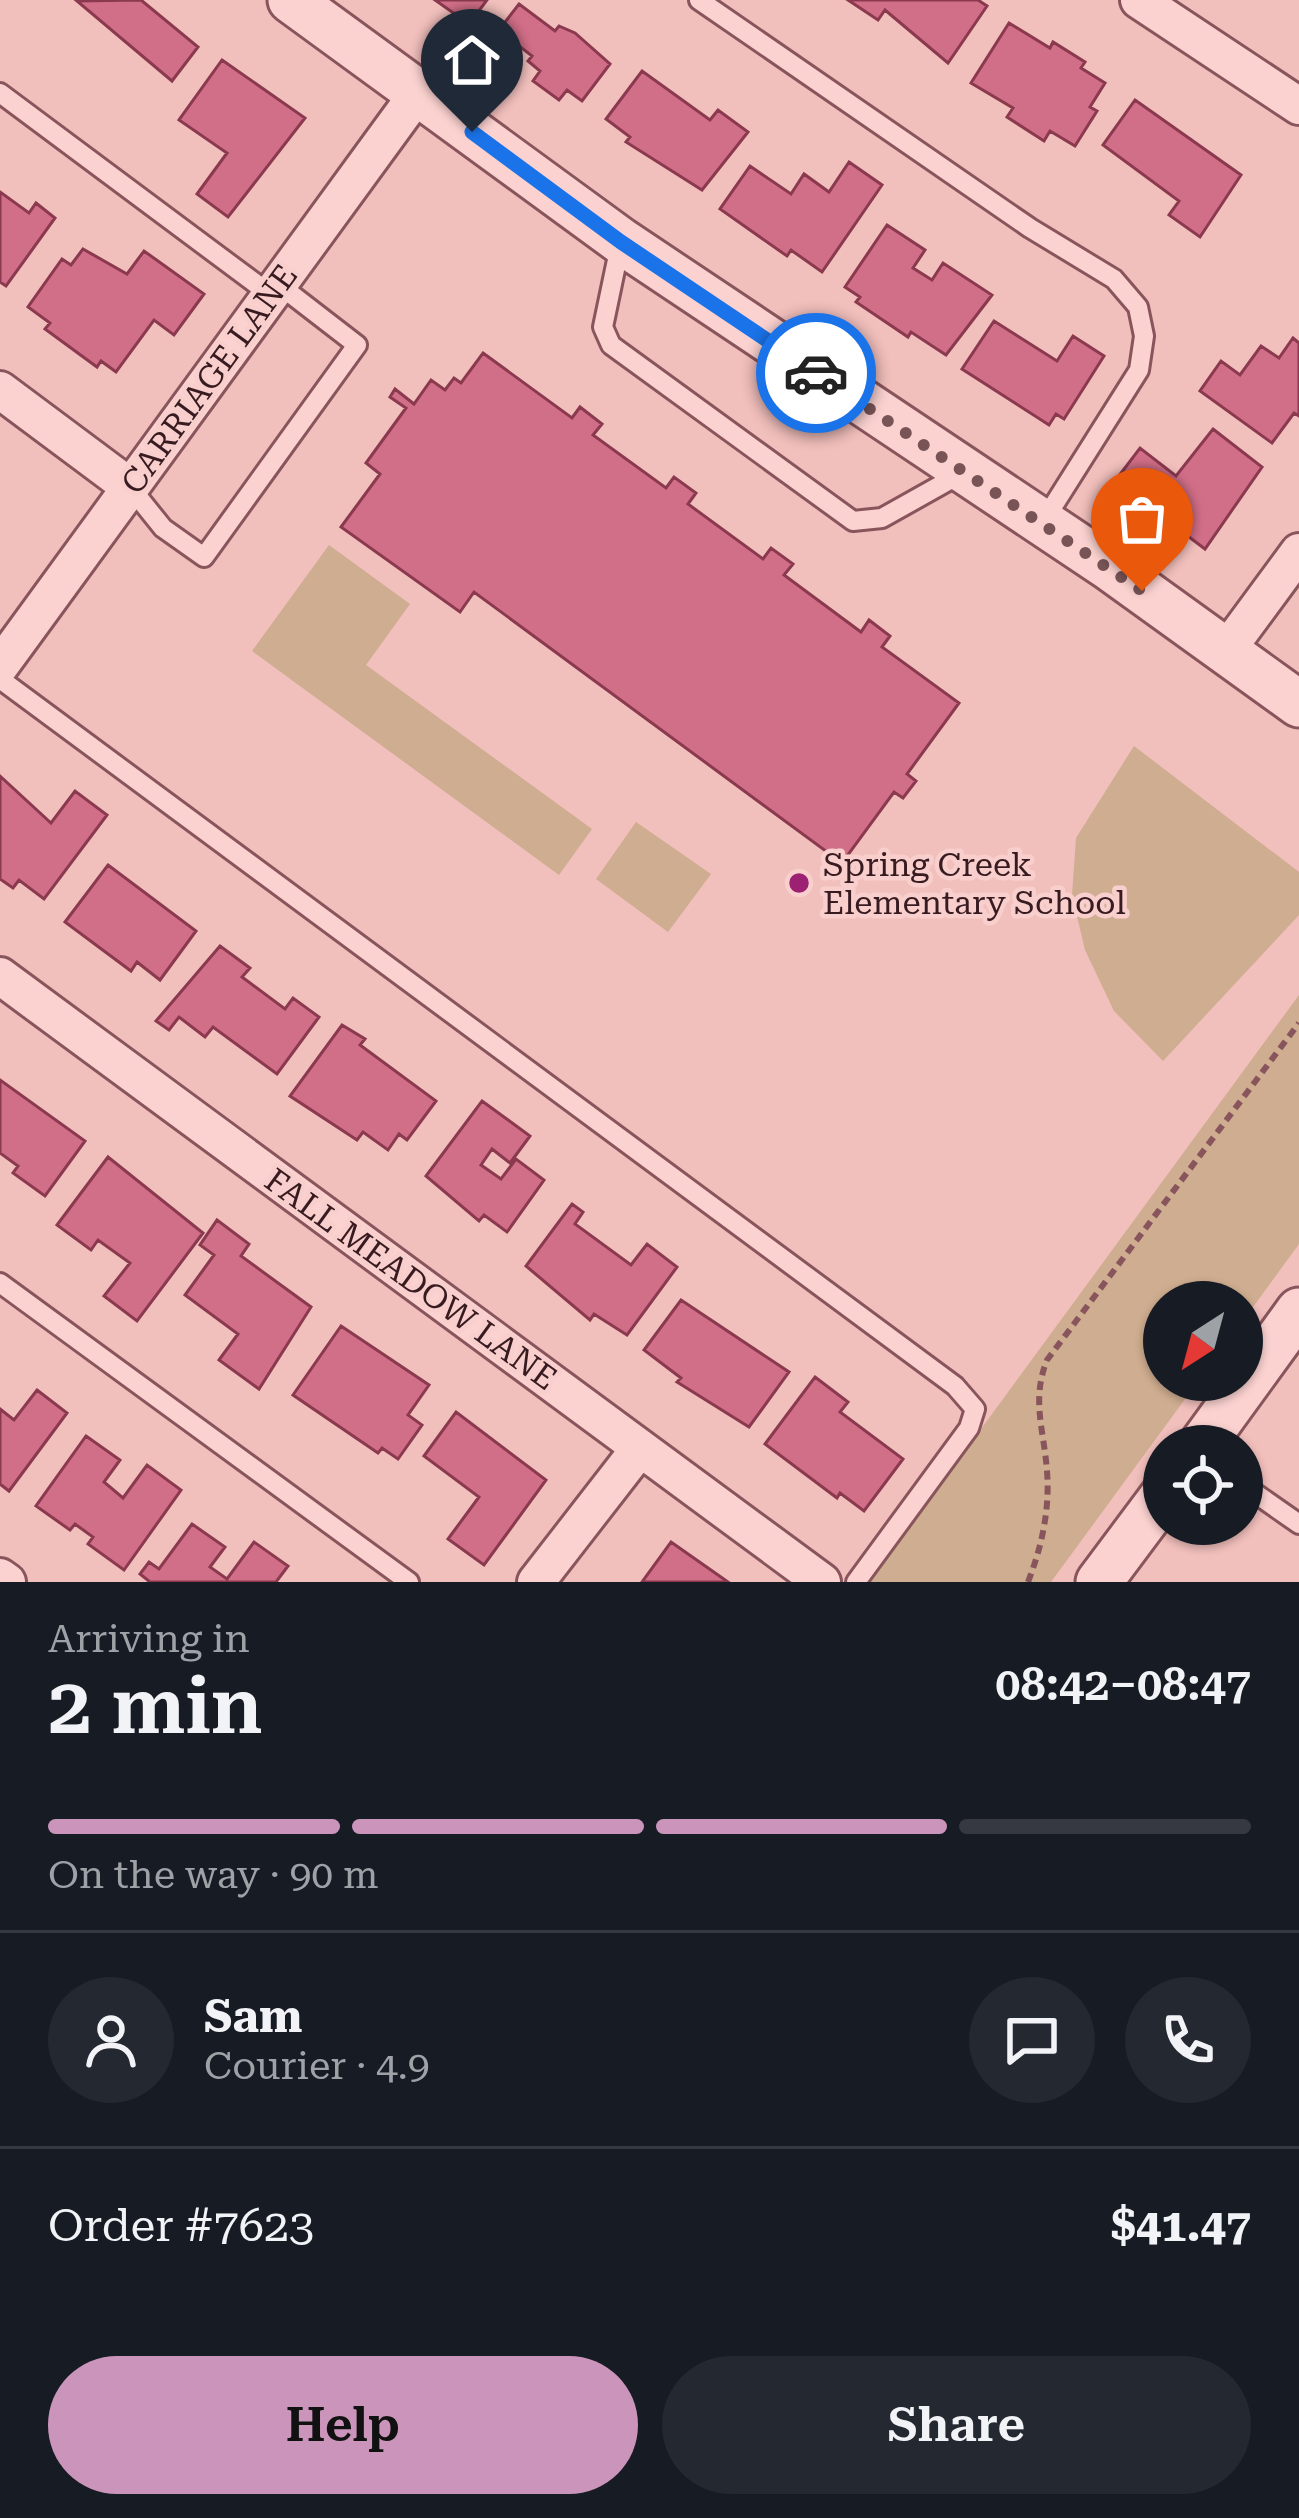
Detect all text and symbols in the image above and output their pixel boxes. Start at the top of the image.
pin [421,9,523,132]
icon: home [439,27,505,93]
street label: CARRIAGE LANE [113,257,305,501]
courier [756,313,876,433]
icon: car [783,340,849,406]
pin [1091,468,1193,591]
icon: bag [1109,486,1175,552]
place label: Spring Creek Elementary School [823,845,1126,922]
marker: Spring Creek Elementary School [786,870,812,896]
street label: FALL MEADOW LANE [258,1160,564,1398]
north arrow [1143,1281,1263,1401]
map controls [1143,1281,1263,1545]
button: locate [1143,1425,1263,1545]
text: Arriving in [48,1616,250,1662]
text: 08:42–08:47 [995,1658,1251,1711]
text: 2 min [48,1661,263,1752]
text: On the way · 90 m [48,1852,379,1898]
button: person [48,1977,174,2103]
button: chat [969,1977,1095,2103]
button: phone [1125,1977,1251,2103]
text: Sam [204,1990,302,2043]
text: Courier · 4.9 [204,2043,430,2089]
text: Order #7623 [48,2199,314,2252]
text: $41.47 [1111,2199,1251,2252]
button: Help [48,2356,638,2494]
button: Share [662,2356,1251,2494]

